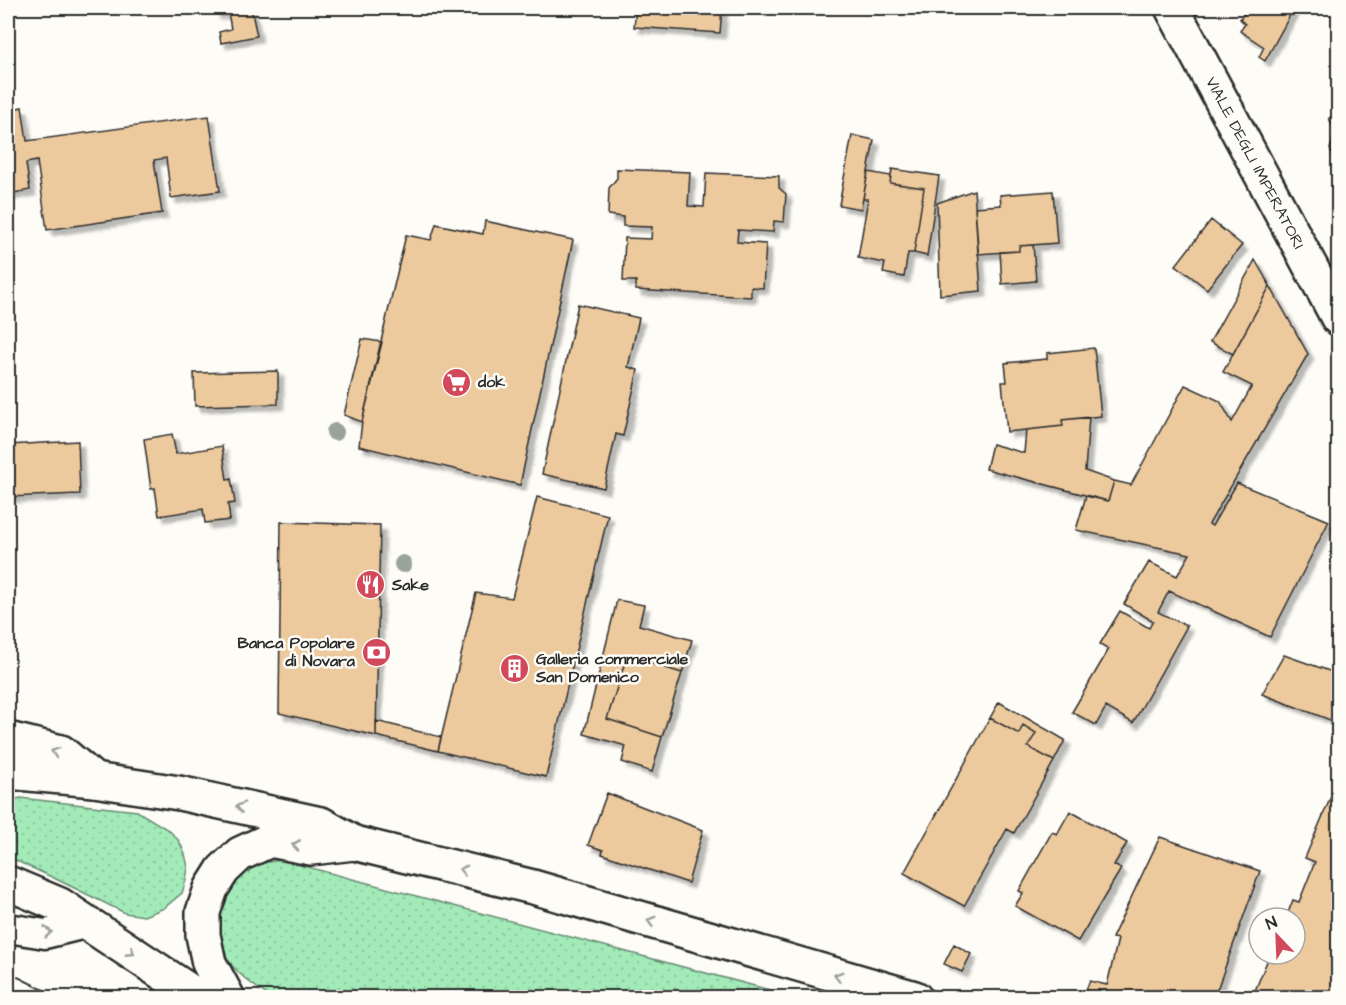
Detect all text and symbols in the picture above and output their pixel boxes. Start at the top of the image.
street label: VIALE DEGLI IMPERATORI [1200,73,1310,253]
supermarket icon: dok [441,366,473,398]
place label: dok [477,371,505,393]
restaurant icon: Sake [355,569,387,601]
place label: Sake [391,574,429,596]
place label: Banca Popolare di Novara [238,632,356,672]
bank icon: Banca Popolare di Novara [360,636,392,668]
place label: Galleria commerciale San Domenico [535,648,688,688]
building icon: Galleria commerciale San Domenico [499,652,531,684]
one-way arrow [50,746,60,759]
one-way arrow [235,801,245,814]
one-way arrow [292,839,302,852]
one-way arrow [458,864,468,877]
north arrow [1247,906,1307,966]
text: N [1263,911,1280,935]
one-way arrow [646,916,657,928]
one-way arrow [44,926,53,938]
one-way arrow [125,945,135,957]
one-way arrow [833,971,844,983]

